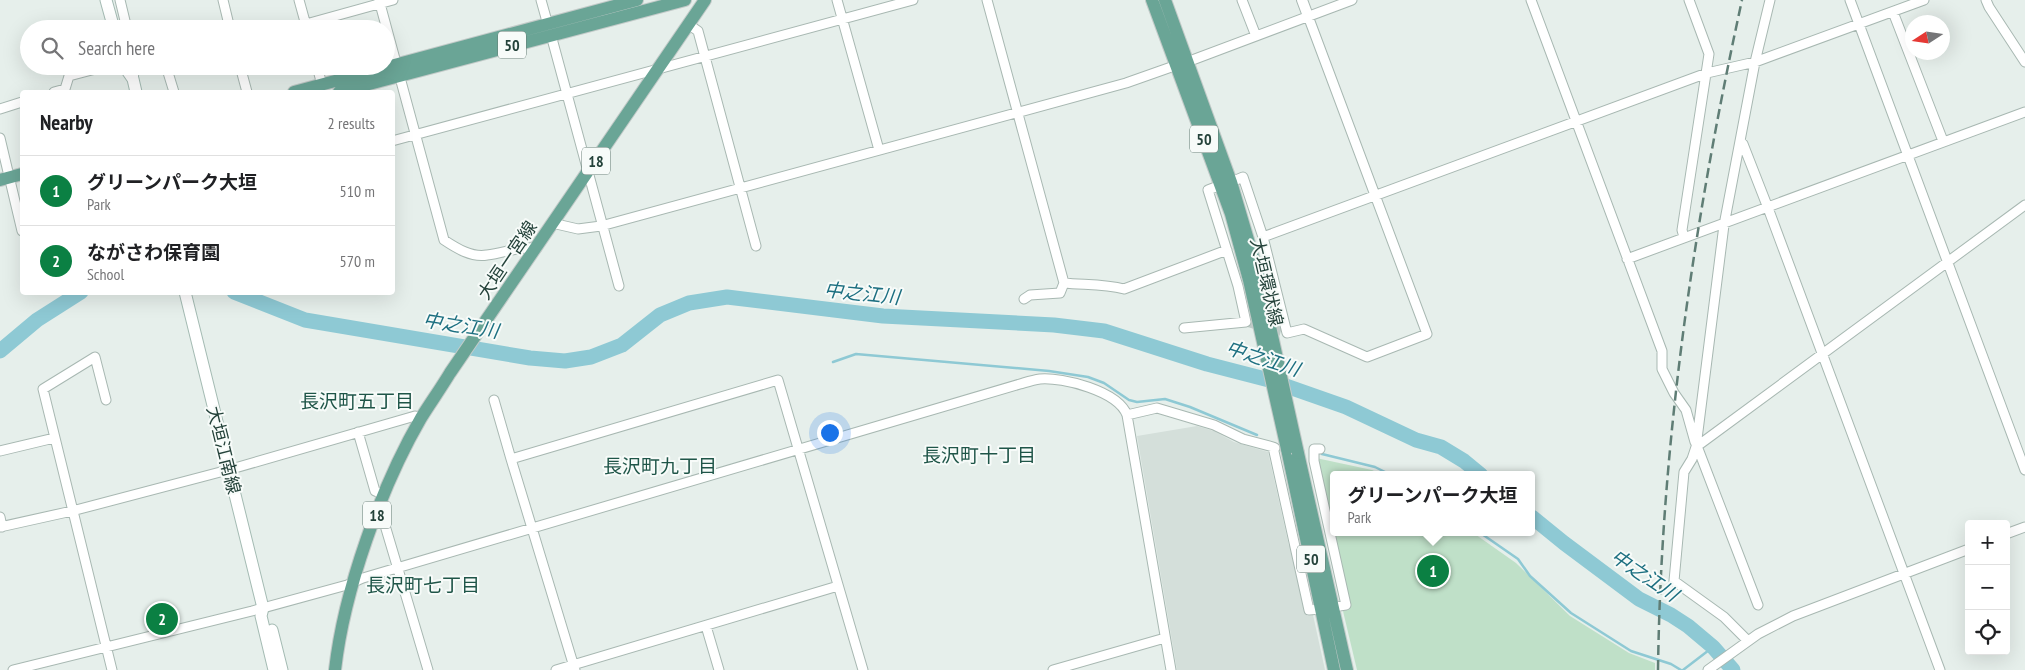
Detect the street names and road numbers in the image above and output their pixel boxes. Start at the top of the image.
road number: 50 [498,32,526,58]
road number: 50 [1190,126,1218,152]
road number: 18 [582,148,610,175]
street label: 大垣一宮線 [472,216,542,304]
street label: 大垣環状線 [1246,236,1288,328]
street label: 大垣江南線 [202,404,246,496]
road number: 18 [363,502,391,528]
road number: 50 [1297,546,1325,572]

